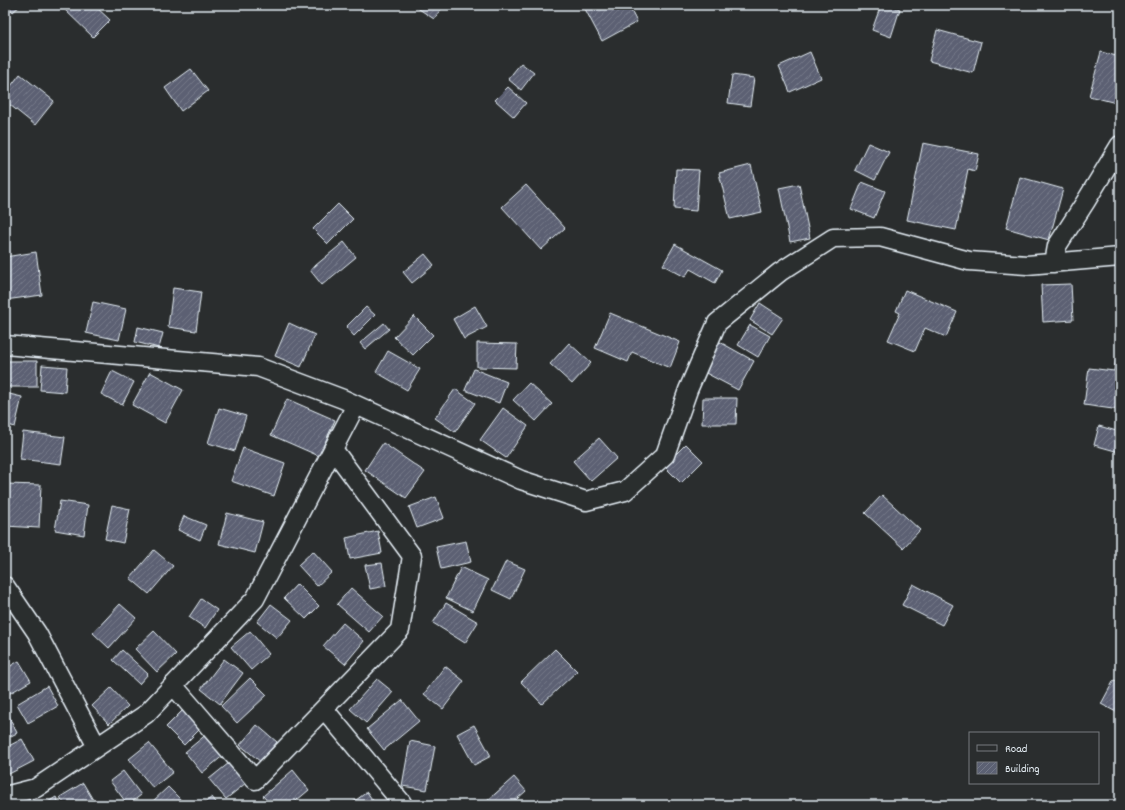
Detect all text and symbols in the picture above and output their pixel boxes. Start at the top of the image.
legend [969,732,1099,784]
text: Road [1005,741,1027,758]
text: Building [1005,761,1040,778]

